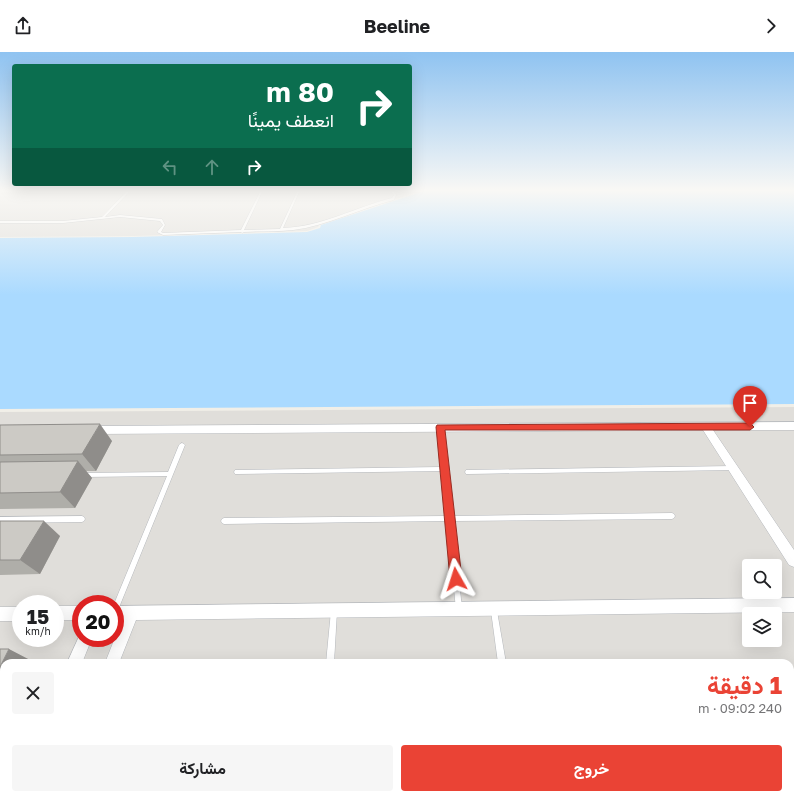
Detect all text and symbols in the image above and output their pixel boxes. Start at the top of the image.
icon: share [12,15,34,37]
text: Beeline [364,15,430,37]
icon: forward [760,15,782,37]
text: 80 m [266,75,334,108]
icon: right [348,80,400,132]
text: انعطف يمينًا [248,109,334,131]
icon: left [159,156,181,178]
icon: ahead [201,156,223,178]
icon: right [243,156,265,178]
pin [733,386,767,427]
icon: arrive [739,392,761,414]
position arrow [435,558,477,600]
map controls [742,559,782,647]
button: search [742,559,782,599]
speed limit sign: 20 [72,595,124,647]
text: 15 [27,604,49,628]
button: layers [742,607,782,647]
text: km/h [25,625,51,637]
text: 1 دقيقة [707,670,782,699]
button: close [12,672,54,714]
text: 240 m · 09:02 [698,700,782,716]
button: مشاركة [12,745,393,791]
button: خروج [401,745,782,791]

